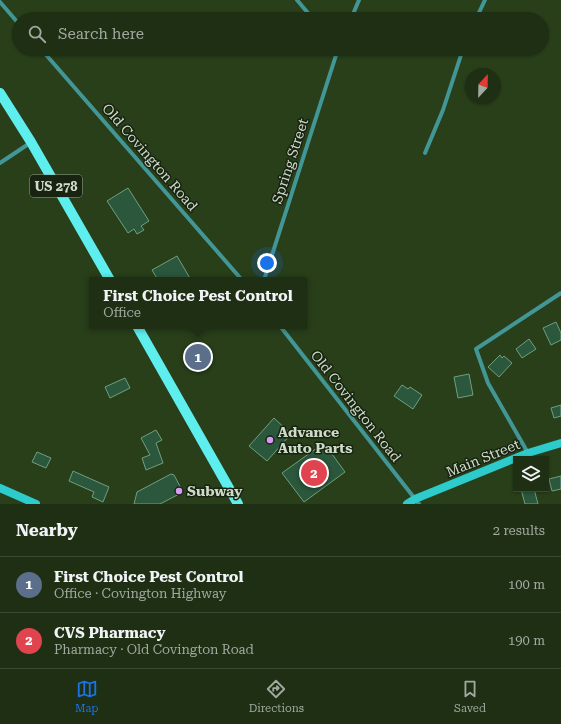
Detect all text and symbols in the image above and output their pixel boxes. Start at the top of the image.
search box [12,12,549,56]
icon: search [26,23,48,45]
text: Search here [58,25,144,43]
north arrow [465,68,501,104]
street label: Old Covington Road [99,100,201,214]
street label: Spring Street [269,116,311,206]
road number: US 278 [30,175,82,197]
your location [257,253,277,273]
popup [89,277,307,329]
text: First Choice Pest Control [103,287,293,305]
text: Office [103,305,141,320]
pin: 1 [185,342,211,372]
street label: Old Covington Road [308,347,404,465]
place label: Advance Auto Parts [278,424,352,456]
marker: Advance Auto Parts [265,435,275,445]
street label: Main Street [444,436,522,480]
map controls [513,456,549,492]
button: layers [513,456,549,492]
pin: 2 [301,458,327,488]
place label: Subway [187,483,243,499]
marker: Subway [174,486,184,496]
text: Nearby [16,520,78,540]
text: 2 results [493,523,545,538]
text: First Choice Pest Control [54,568,243,586]
text: 1 [25,577,33,592]
text: 100 m [508,577,545,592]
text: Office · Covington Highway [54,586,226,601]
text: CVS Pharmacy [54,624,166,642]
text: 2 [25,633,33,648]
text: 190 m [508,633,545,648]
text: Pharmacy · Old Covington Road [54,642,254,657]
tab: Map [75,678,99,715]
tab: Directions [249,678,304,715]
tab: Saved [454,678,486,715]

